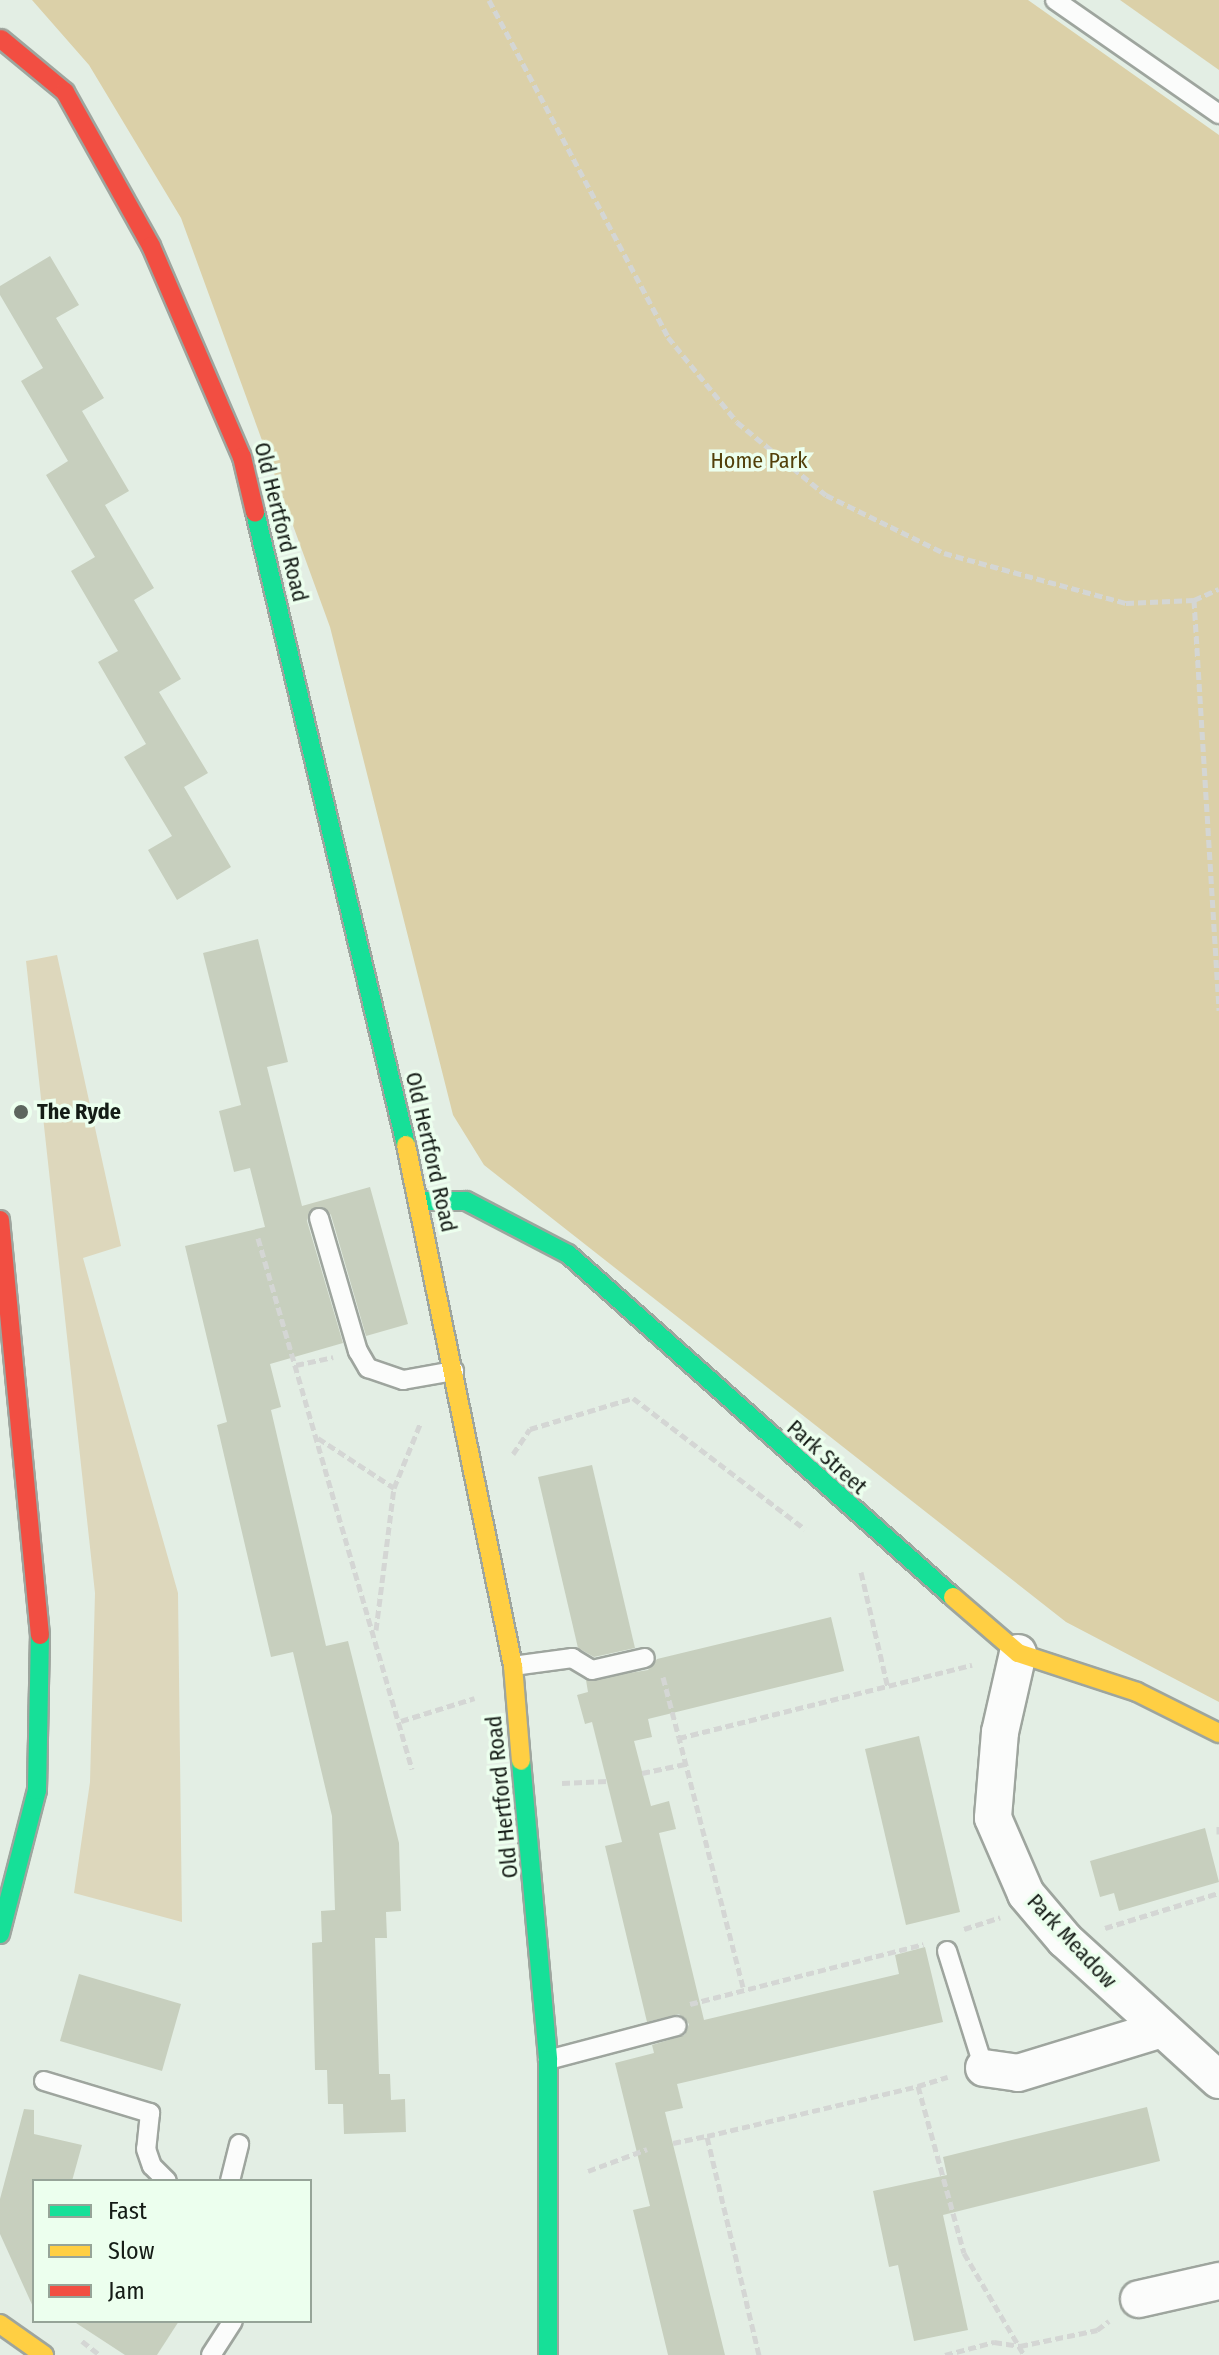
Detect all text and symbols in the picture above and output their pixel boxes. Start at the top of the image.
street label: Old Hertford Road [248,440,314,604]
park label: Home Park [711,448,807,474]
street label: Old Hertford Road [400,1069,462,1235]
place label: The Ryde [37,1099,121,1125]
marker: The Ryde [12,1103,30,1121]
street label: Park Street [782,1414,872,1500]
street label: Old Hertford Road [480,1714,524,1880]
street label: Park Meadow [1022,1888,1122,1994]
legend [32,2179,312,2323]
text: Fast [108,2197,147,2225]
text: Slow [108,2237,154,2265]
text: Jam [108,2277,145,2305]

